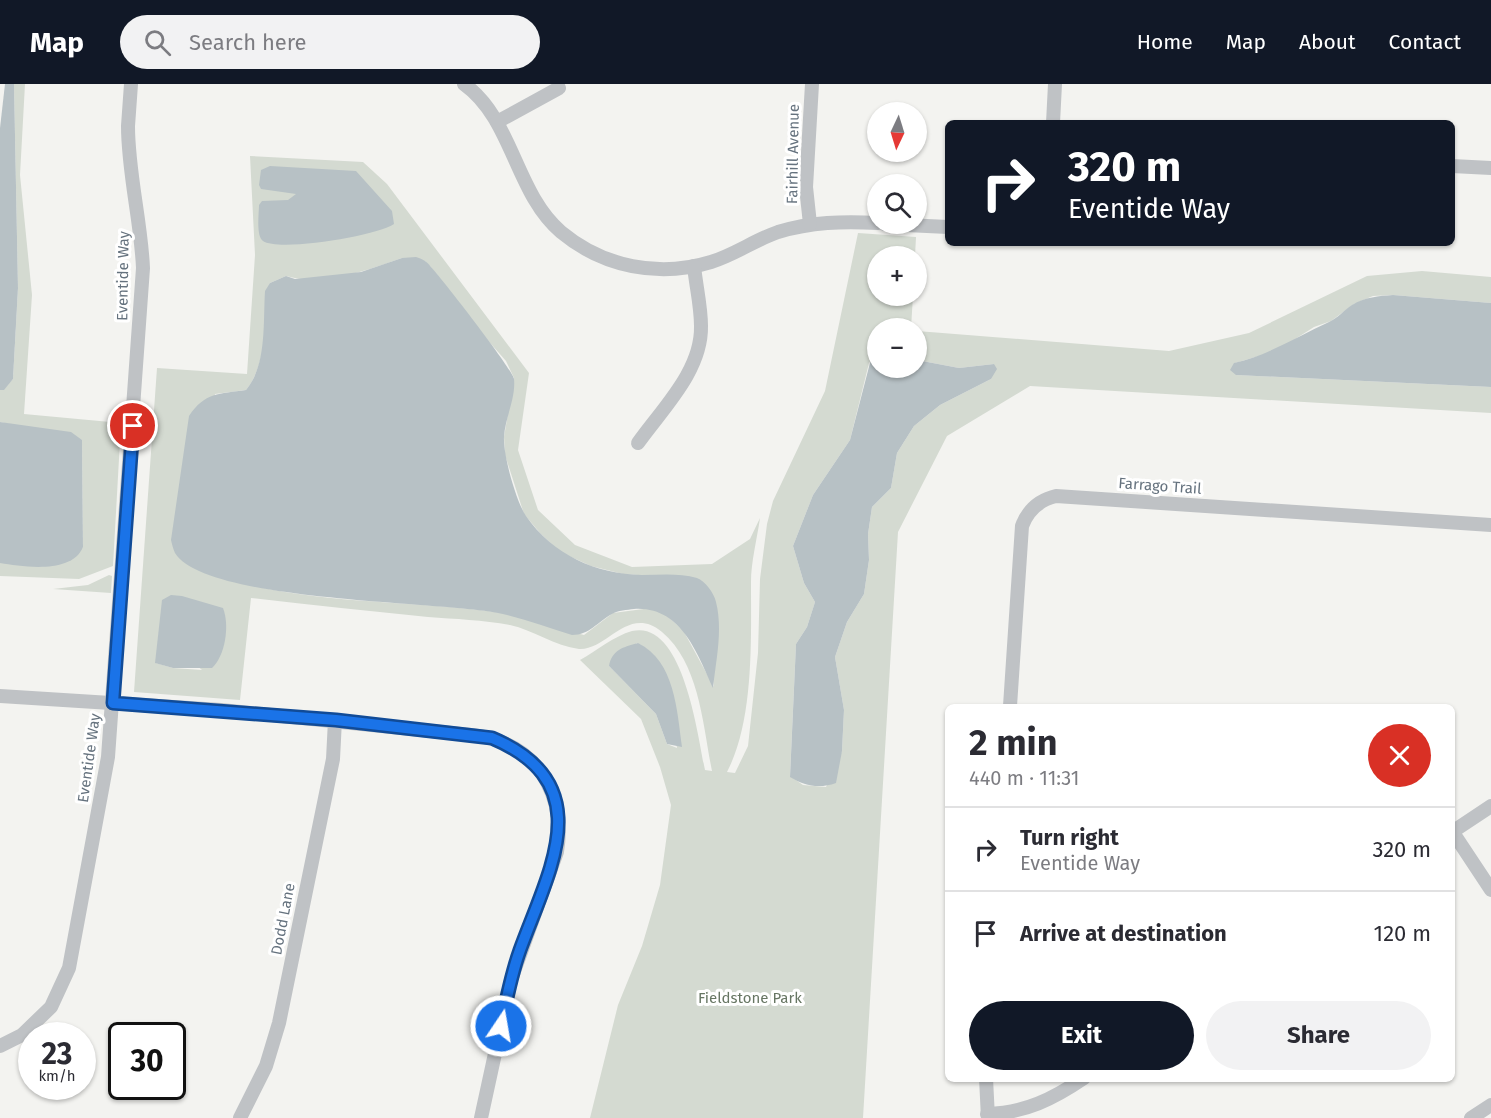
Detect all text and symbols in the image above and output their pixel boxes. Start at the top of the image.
search box [120,15,540,69]
text: Map [30,26,84,59]
icon: search [141,26,174,59]
text: Search here [189,29,307,56]
text: Home [1137,29,1193,55]
text: Map [1226,29,1266,55]
text: About [1299,29,1356,55]
text: Contact [1389,29,1461,55]
north arrow [867,102,927,162]
map controls [867,102,927,378]
street label: Fairhill Avenue [783,104,803,204]
text: 320 m [1068,142,1181,192]
icon: right [969,144,1047,222]
button: search [867,174,927,234]
text: Eventide Way [1068,193,1230,225]
street label: Eventide Way [113,230,133,321]
button: + [867,246,927,306]
button: − [867,318,927,378]
pin [107,400,158,451]
icon: arrive [116,409,149,442]
street label: Farrago Trail [1118,474,1203,498]
street label: Eventide Way [74,712,104,804]
text: 2 min [969,721,1058,765]
button: close [1368,724,1431,787]
text: 440 m · 11:31 [969,766,1079,790]
text: Turn right [1020,824,1119,851]
icon: right [969,833,1002,866]
text: 320 m [1372,836,1431,863]
text: Eventide Way [1020,851,1140,875]
street label: Dodd Lane [267,882,299,956]
icon: arrive [969,917,1002,950]
text: Arrive at destination [1020,920,1227,947]
text: 120 m [1374,920,1431,947]
park label: Fieldstone Park [698,989,802,1007]
position arrow [469,994,533,1058]
button: Exit [969,1001,1194,1070]
button: Share [1206,1001,1431,1070]
speed limit sign: 30 [108,1022,186,1100]
text: 23 [42,1036,72,1072]
text: km/h [38,1067,76,1085]

